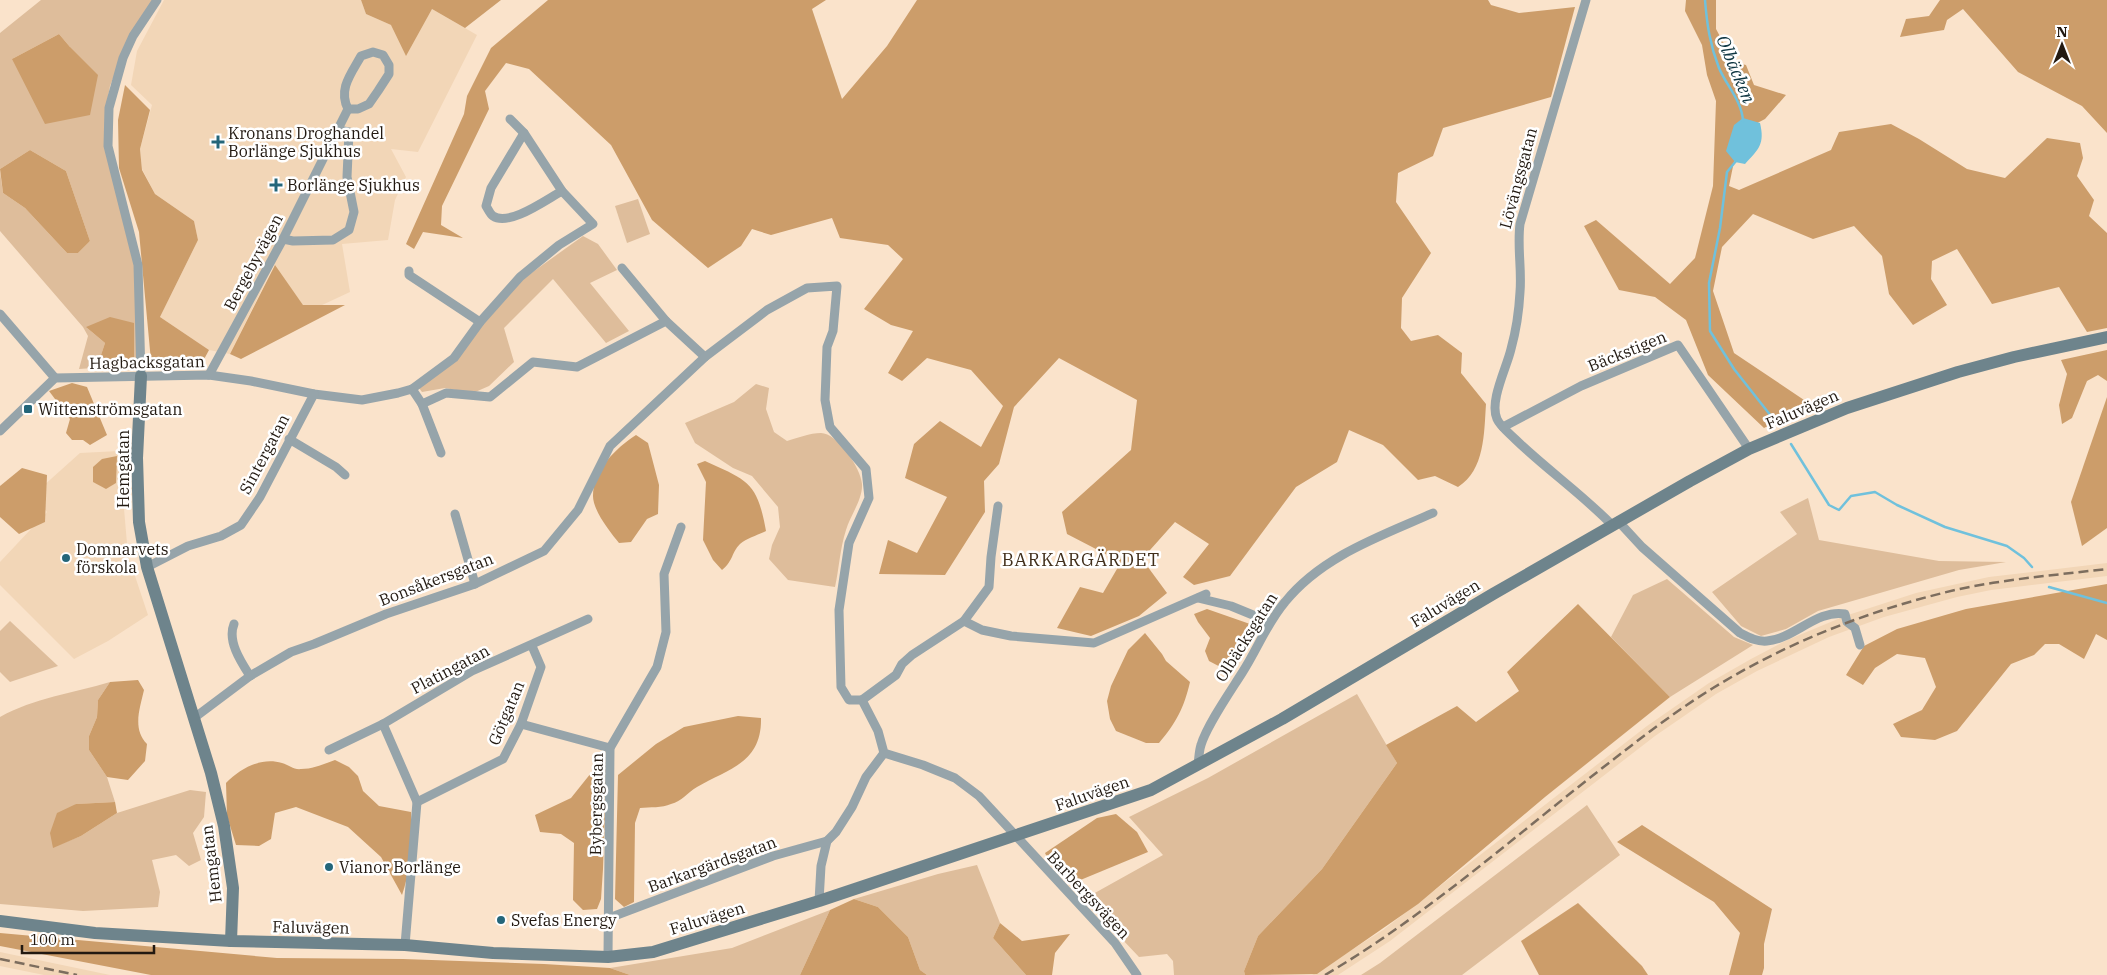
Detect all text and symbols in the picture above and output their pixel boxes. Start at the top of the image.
north arrow [2037,20,2087,70]
text: N [2056,23,2068,41]
water label: Olbäcken [1711,31,1761,107]
place label: Kronans Droghandel Borlänge Sjukhus [228,123,384,161]
street label: Lövängsgatan [1495,125,1541,231]
marker: Kronans Droghandel Borlänge Sjukhus [212,136,224,148]
place label: Borlänge Sjukhus [287,175,420,195]
marker: Borlänge Sjukhus [269,178,283,192]
street label: Bergebyvägen [219,210,287,314]
street label: Bäckstigen [1585,326,1669,376]
street label: Hagbacksgatan [89,351,205,373]
street label: Faluvägen [1763,385,1841,433]
place label: Wittenströmsgatan [38,399,182,419]
marker: Wittenströmsgatan [22,403,34,415]
street label: Sintergatan [235,411,293,497]
street label: Hemgatan [113,430,133,508]
place label: Domnarvets förskola [76,539,169,577]
street label: Bonsåkersgatan [376,548,496,610]
district label: BARKARGÄRDET [1002,548,1160,571]
marker: Domnarvets förskola [60,552,72,564]
street label: Faluvägen [1407,575,1483,631]
street label: Olbäcksgatan [1211,589,1281,685]
street label: Platingatan [407,640,493,698]
street label: Götgatan [484,678,528,748]
street label: Bybergsgatan [585,752,607,856]
street label: Faluvägen [1052,771,1132,815]
street label: Hemgatan [196,824,226,904]
street label: Barkargärdsgatan [645,831,779,897]
street label: Barbergsvägen [1043,847,1135,943]
place label: Vianor Borlänge [339,857,461,877]
marker: Vianor Borlänge [323,861,335,873]
street label: Faluvägen [667,897,747,939]
place label: Svefas Energy [511,910,617,930]
marker: Svefas Energy [495,914,507,926]
street label: Faluvägen [272,916,350,938]
scale bar [22,922,155,954]
text: 100 m [30,930,75,949]

